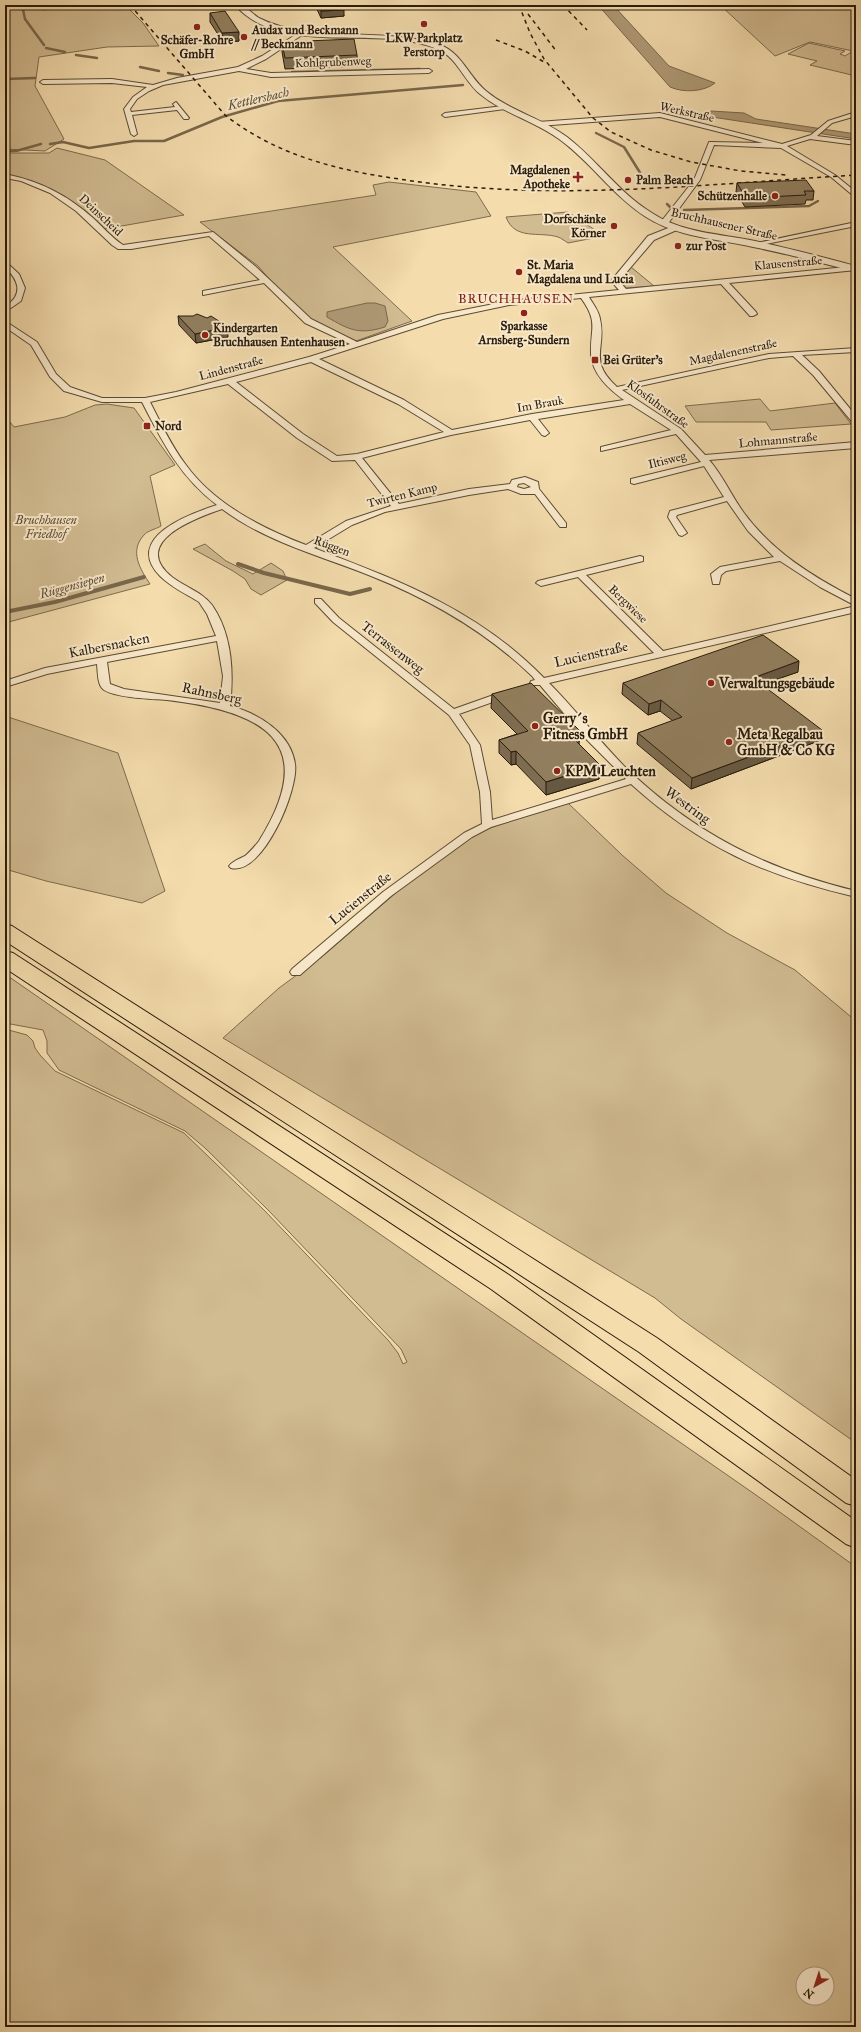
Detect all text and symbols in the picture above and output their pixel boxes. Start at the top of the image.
marker: LKW Parkplatz Perstorp [419,19,429,29]
marker: Schäfer-Rohre GmbH [192,22,202,32]
place label: Audax und Beckmann // Beckmann [250,23,359,51]
place label: LKW Parkplatz Perstorp [386,31,463,60]
marker: Audax und Beckmann // Beckmann [239,32,249,42]
place label: Schäfer-Rohre GmbH [161,33,233,61]
street label: Kohlgrubenweg [295,54,372,71]
water label: Kettlersbach [225,84,291,114]
street label: Werkstraße [658,99,716,125]
place label: Magdalenen Apotheke [510,163,571,192]
marker: Magdalenen Apotheke [573,172,583,182]
place label: Palm Beach [636,173,694,187]
marker: Palm Beach [623,175,633,185]
place label: Schützenhalle [698,189,767,203]
street label: Deinscheid [76,191,126,239]
marker: Schützenhalle [770,191,780,201]
street label: Bruchhausener Straße [670,205,778,243]
place label: Dorfschänke Körner [544,212,606,240]
marker: Dorfschänke Körner [609,221,619,231]
place label: zur Post [686,239,727,253]
marker: zur Post [673,241,683,251]
street label: Klausenstraße [753,253,823,273]
place label: St. Maria Magdalena und Lucia [527,258,635,287]
marker: St. Maria Magdalena und Lucia [514,267,524,277]
district label: BRUCHHAUSEN [458,291,574,307]
marker: Sparkasse Arnsberg-Sundern [519,308,529,318]
place label: Sparkasse Arnsberg-Sundern [477,319,570,348]
place label: Kindergarten Bruchhausen Entenhausen [213,321,345,349]
marker: Kindergarten Bruchhausen Entenhausen [200,330,210,340]
street label: Magdalenenstraße [688,336,779,369]
street label: Lindenstraße [198,353,264,383]
place label: Bei Grüter's [603,353,663,367]
marker: Bei Grüter's [590,355,600,365]
street label: Klosfuhrstraße [624,377,692,431]
street label: Im Brauk [516,393,565,415]
place label: Nord [155,419,183,433]
marker: Nord [142,421,152,431]
street label: Lohmannstraße [738,430,818,450]
street label: Iltisweg [647,448,688,472]
street label: Twirten Kamp [366,480,438,510]
park label: Bruchhausen Friedhof [14,513,78,541]
street label: Rüggen [312,533,352,560]
water label: Rüggensiepen [37,570,107,603]
street label: Bergwiese [605,582,650,627]
street label: Terrassenweg [358,617,428,678]
street label: Kalbersnacken [67,629,151,662]
street label: Lucienstraße [553,638,630,671]
place label: Verwaltungsgebäude [718,675,835,693]
marker: Verwaltungsgebäude [706,678,716,688]
street label: Rahnsberg [180,679,244,708]
place label: Gerry´s Fitness GmbH [543,710,628,743]
marker: Gerry´s Fitness GmbH [530,721,540,731]
place label: Meta Regalbau GmbH & Co KG [737,726,836,759]
marker: Meta Regalbau GmbH & Co KG [724,737,734,747]
place label: KPM Leuchten [565,763,656,780]
marker: KPM Leuchten [552,766,562,776]
street label: Westring [662,783,714,828]
street label: Lucienstraße [326,868,395,929]
north arrow [795,1966,835,2006]
text: N [801,1985,817,2001]

